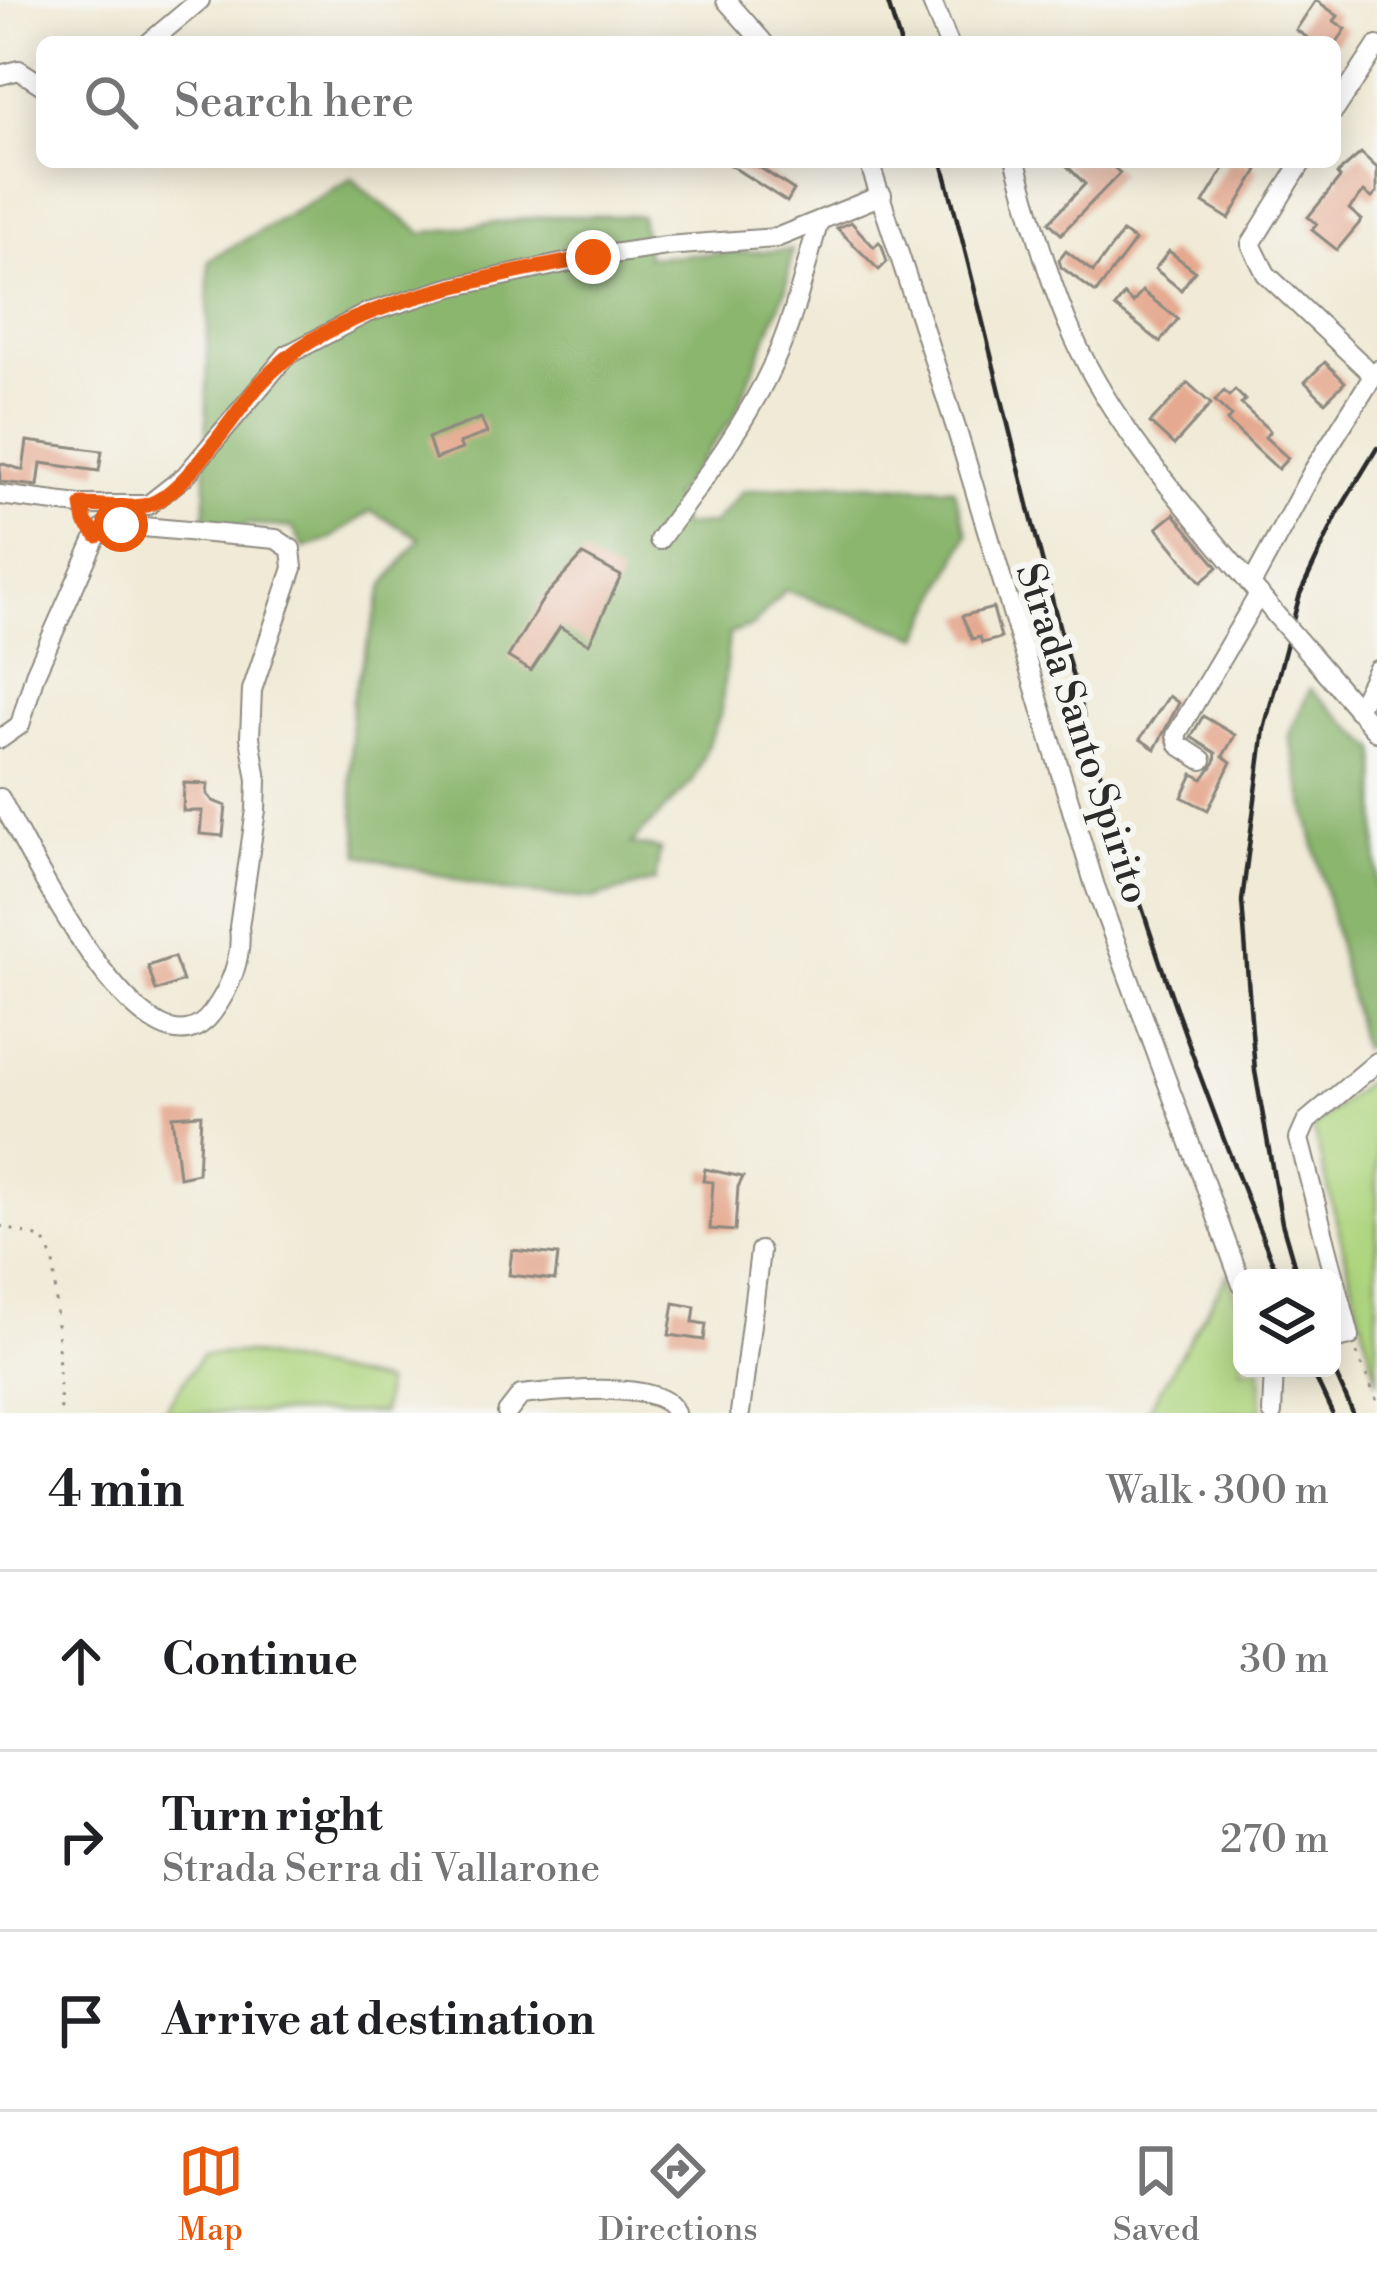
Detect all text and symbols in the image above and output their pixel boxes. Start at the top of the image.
search box [36,36,1341,168]
icon: search [78,69,144,135]
text: Search here [174,74,414,131]
route end [566,230,620,284]
route start [94,498,148,552]
street label: Strada Santo Spirito [1004,558,1160,910]
map controls [1233,1269,1341,1377]
button: layers [1233,1269,1341,1377]
text: 4 min [48,1459,184,1523]
text: Walk · 300 m [1107,1467,1329,1516]
icon: ahead [48,1628,114,1694]
text: Continue [162,1632,358,1689]
text: 30 m [1239,1636,1329,1685]
text: Turn right [162,1788,383,1845]
icon: right [48,1808,114,1874]
text: 270 m [1220,1816,1329,1865]
text: Strada Serra di Vallarone [162,1845,600,1894]
icon: arrive [48,1988,114,2054]
text: Arrive at destination [162,1992,595,2049]
tab: Map [178,2138,244,2251]
tab: Directions [599,2138,758,2251]
tab: Saved [1113,2138,1199,2251]

